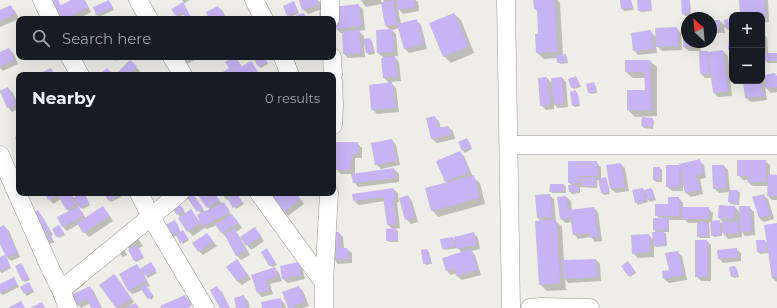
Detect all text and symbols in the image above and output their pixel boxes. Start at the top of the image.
north arrow [681,12,717,48]
map controls [729,12,765,84]
button: + [729,12,765,48]
search box [16,16,336,60]
icon: search [30,27,52,49]
text: Search here [62,29,151,48]
button: − [729,48,765,84]
text: Nearby [32,88,96,108]
text: 0 results [265,90,320,106]

